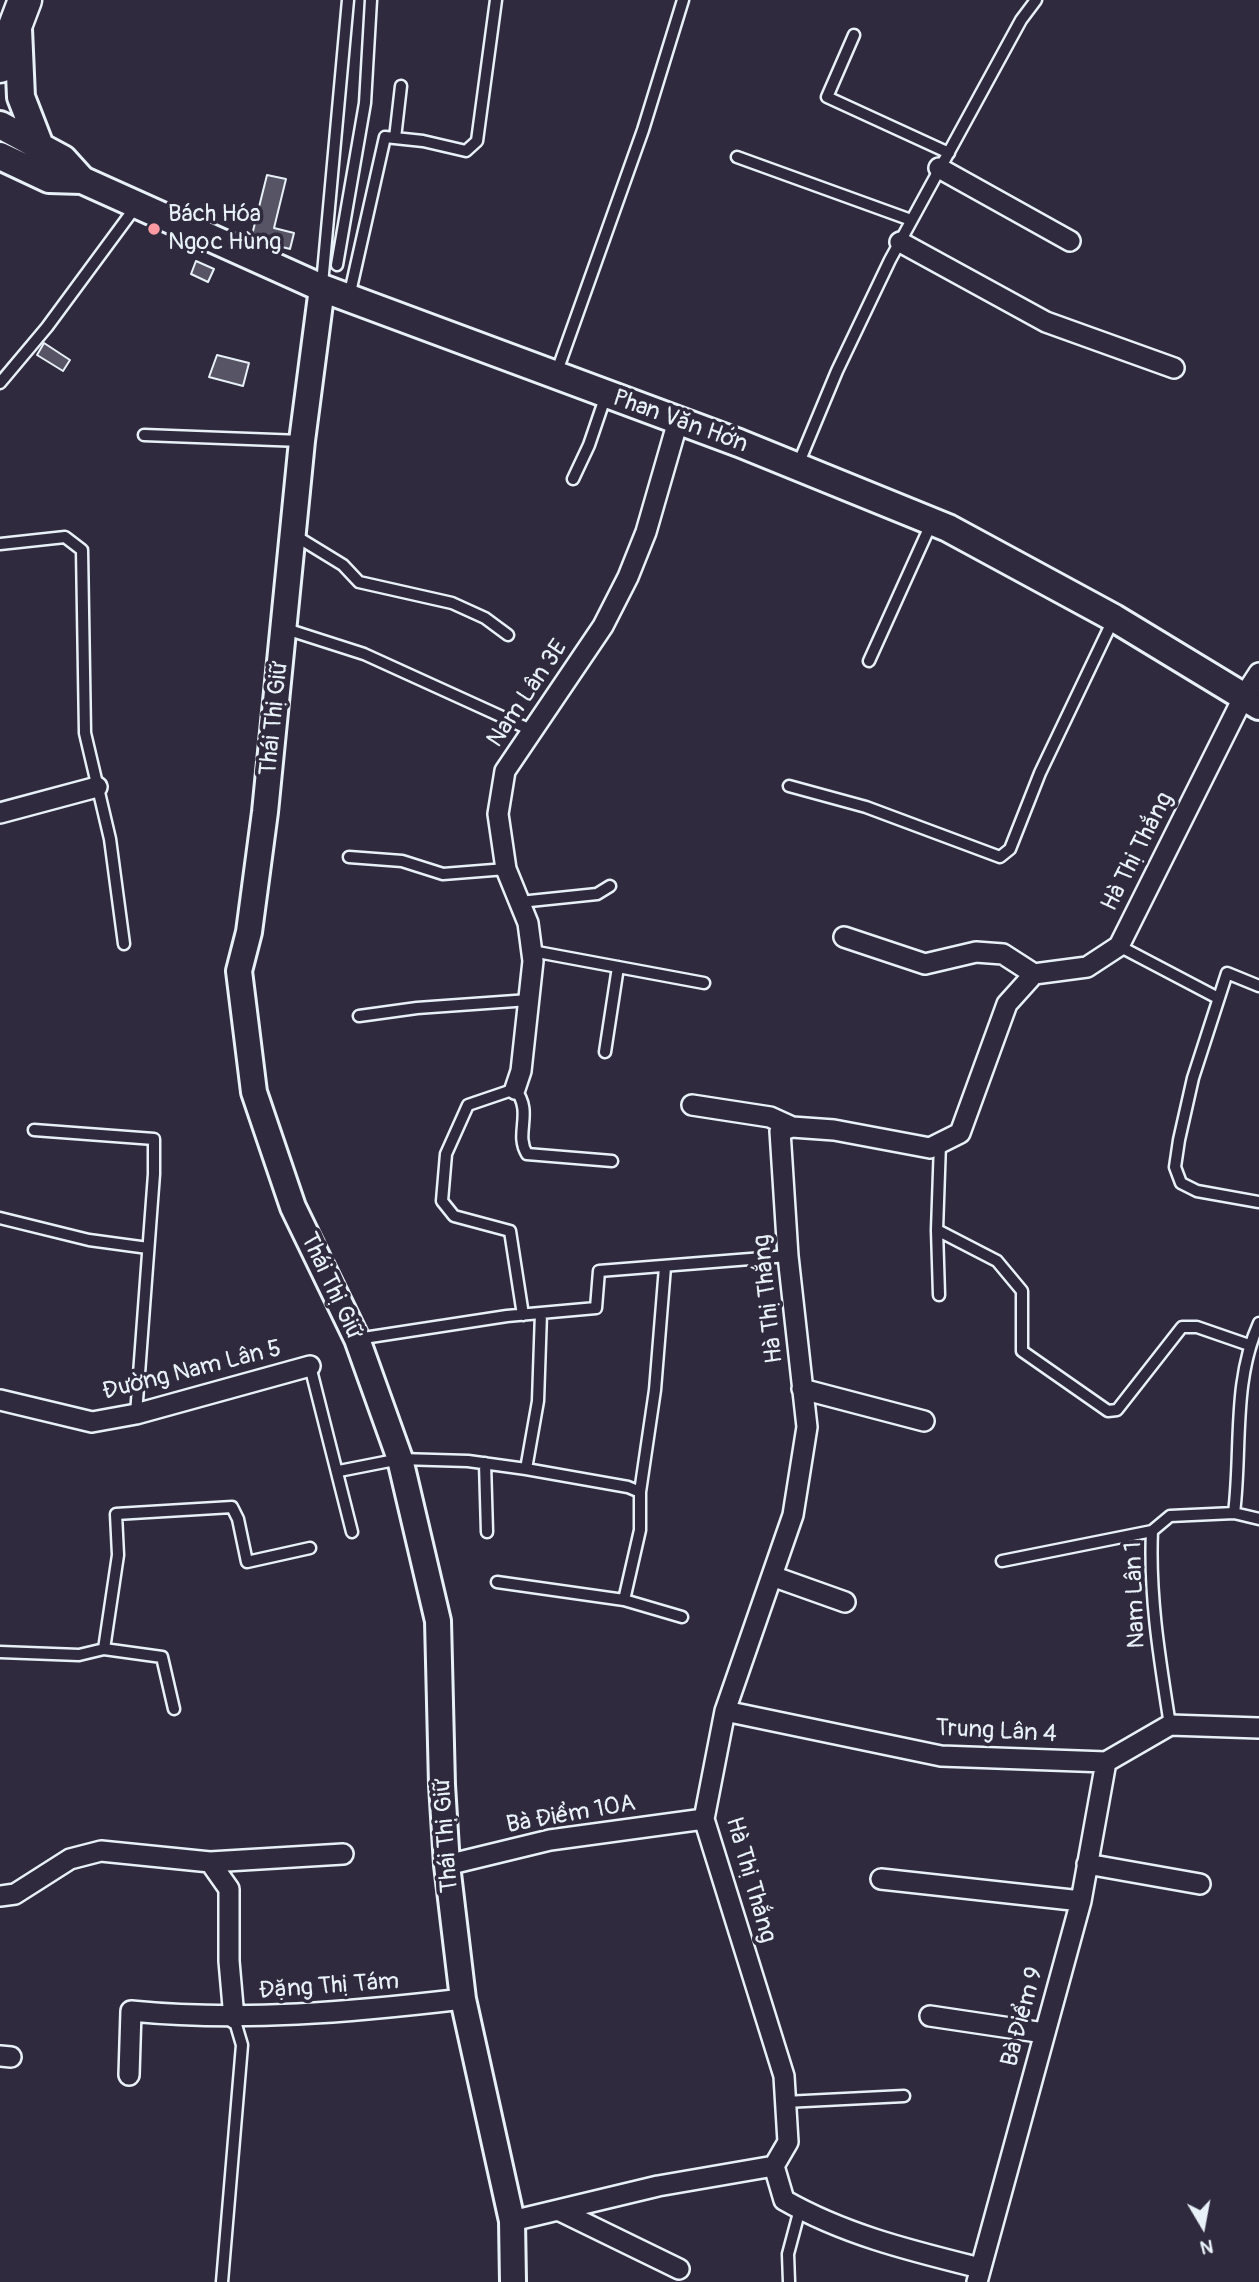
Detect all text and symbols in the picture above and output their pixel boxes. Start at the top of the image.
place label: Bách Hóa Ngọc Hùng [168,201,281,257]
marker: Bách Hóa Ngọc Hùng [146,221,162,237]
street label: Phan Văn Hớn [609,384,751,460]
street label: Nam Lân 3E [482,635,574,753]
street label: Thái Thị Giữ [255,659,295,777]
street label: Hà Thị Thắng [1096,788,1180,916]
street label: Thái Thị Giữ [293,1228,369,1346]
street label: Hà Thị Thắng [748,1233,790,1365]
street label: Đường Nam Lân 5 [100,1335,284,1407]
street label: Nam Lân 1 [1120,1541,1152,1649]
street label: Trung Lân 4 [935,1714,1057,1750]
street label: Thái Thị Giữ [429,1776,465,1894]
street label: Bà Điểm 10A [504,1789,638,1841]
street label: Hà Thị Thắng [718,1814,782,1946]
street label: Bà Điểm 9 [996,1964,1050,2070]
street label: Đặng Thị Tám [258,1968,400,2006]
north arrow [1168,2191,1238,2261]
text: N [1198,2234,1215,2260]

